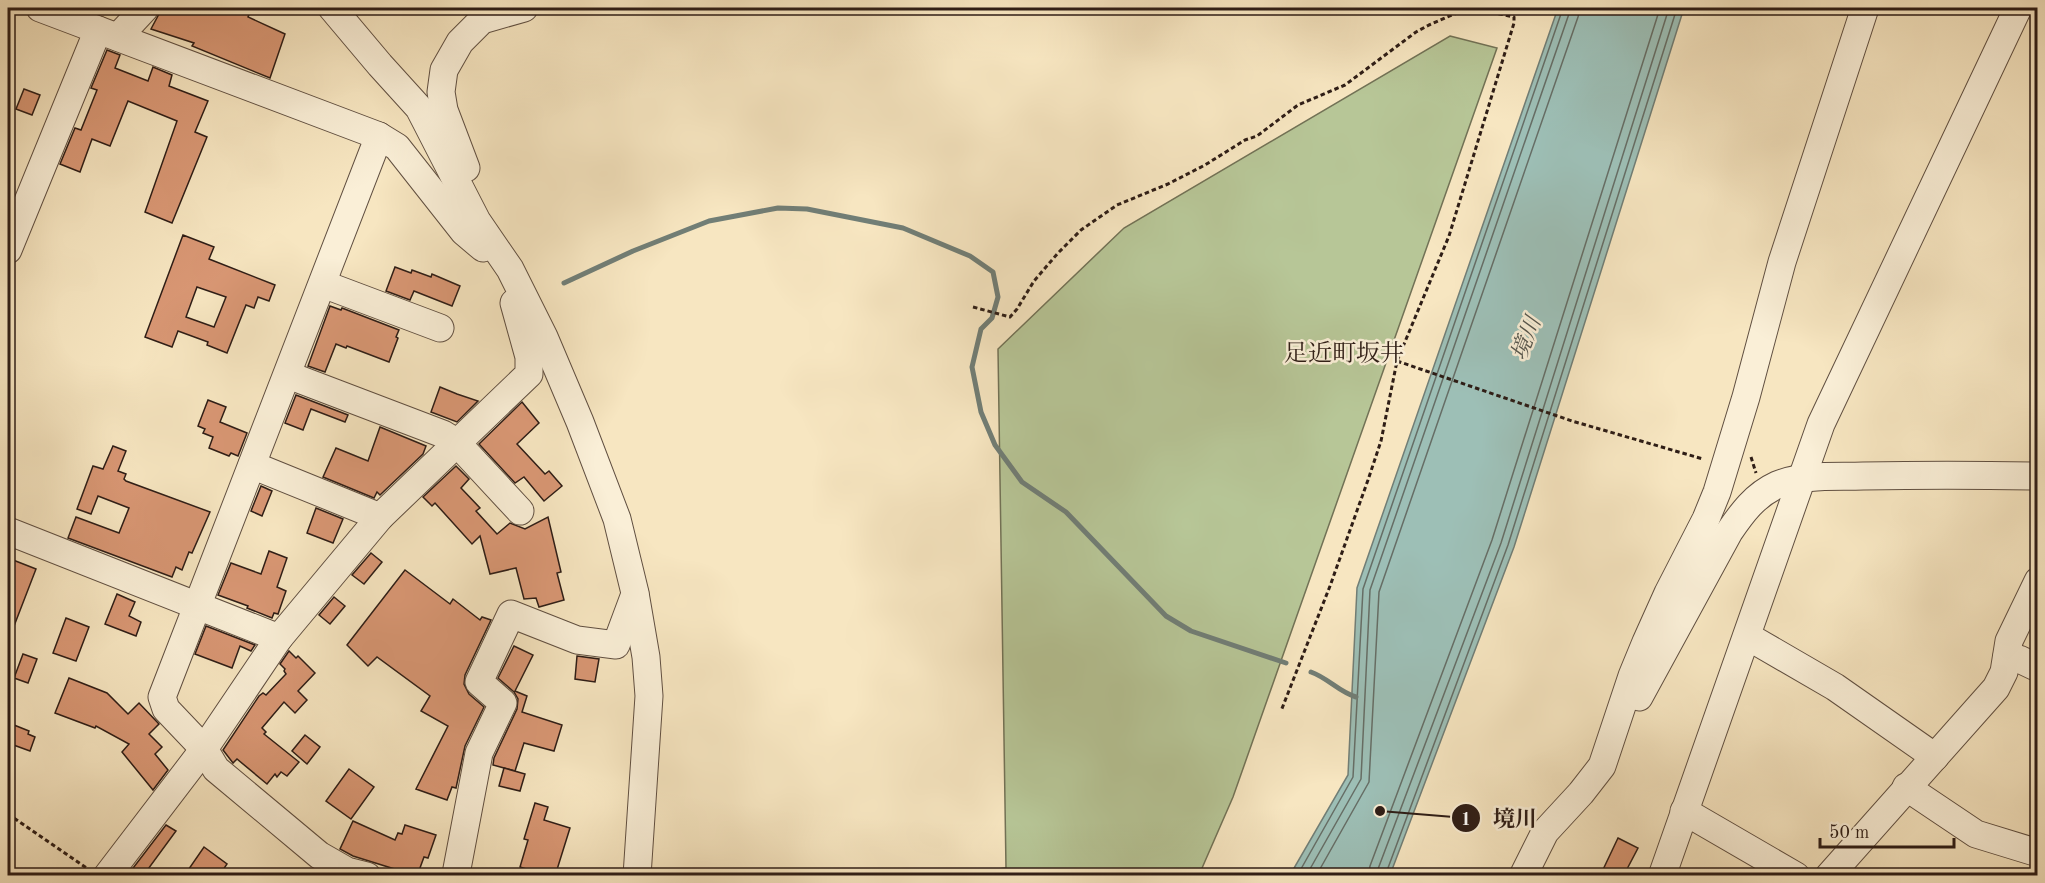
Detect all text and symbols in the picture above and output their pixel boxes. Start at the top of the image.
water label: 境川 [1507,312,1546,363]
district label: 足近町坂井 [1284,340,1404,367]
callout: 境川 [1451,798,1549,838]
text: 境川 [1493,807,1537,831]
text: 1 [1461,811,1471,829]
scale bar [1820,811,1954,849]
text: 50 m [1829,824,1869,842]

